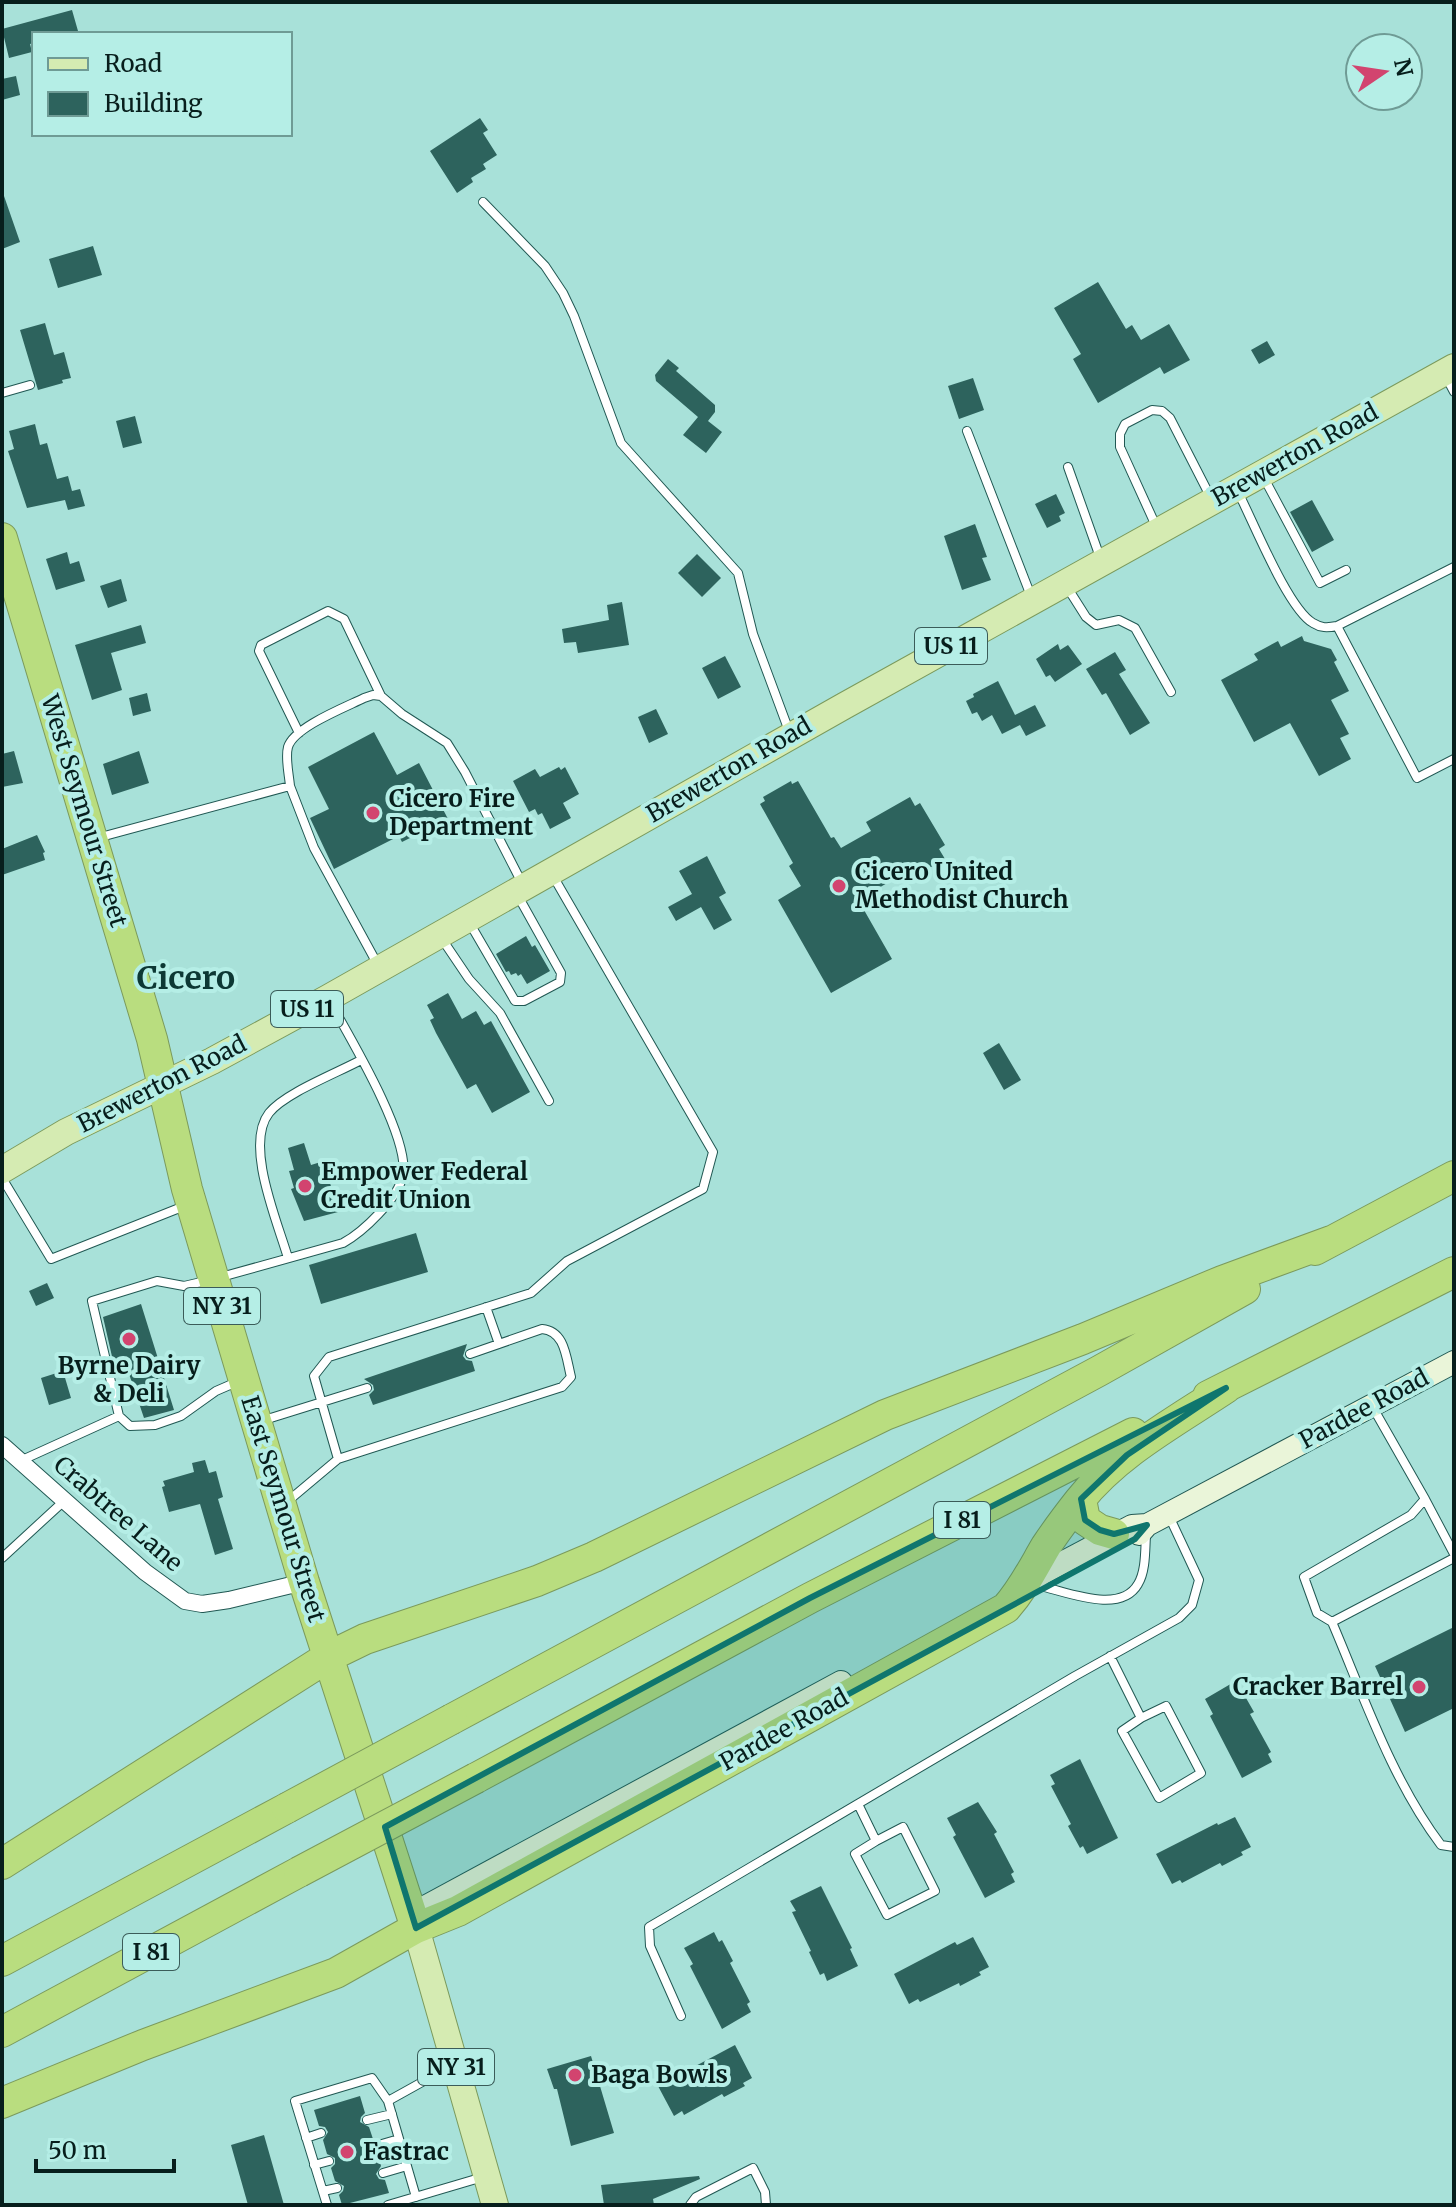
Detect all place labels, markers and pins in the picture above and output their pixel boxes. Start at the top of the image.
place label: Cicero Fire Department [389,783,533,842]
marker: Cicero Fire Department [364,804,382,822]
place label: Cicero United Methodist Church [855,856,1069,915]
marker: Cicero United Methodist Church [830,877,848,895]
place label: Empower Federal Credit Union [321,1156,528,1215]
marker: Empower Federal Credit Union [296,1177,314,1195]
marker: Byrne Dairy & Deli [120,1330,138,1348]
place label: Byrne Dairy & Deli [58,1350,201,1409]
place label: Cracker Barrel [1233,1671,1403,1702]
marker: Cracker Barrel [1410,1678,1428,1696]
place label: Baga Bowls [591,2059,728,2090]
marker: Baga Bowls [566,2066,584,2084]
place label: Fastrac [363,2136,449,2167]
marker: Fastrac [338,2143,356,2161]

